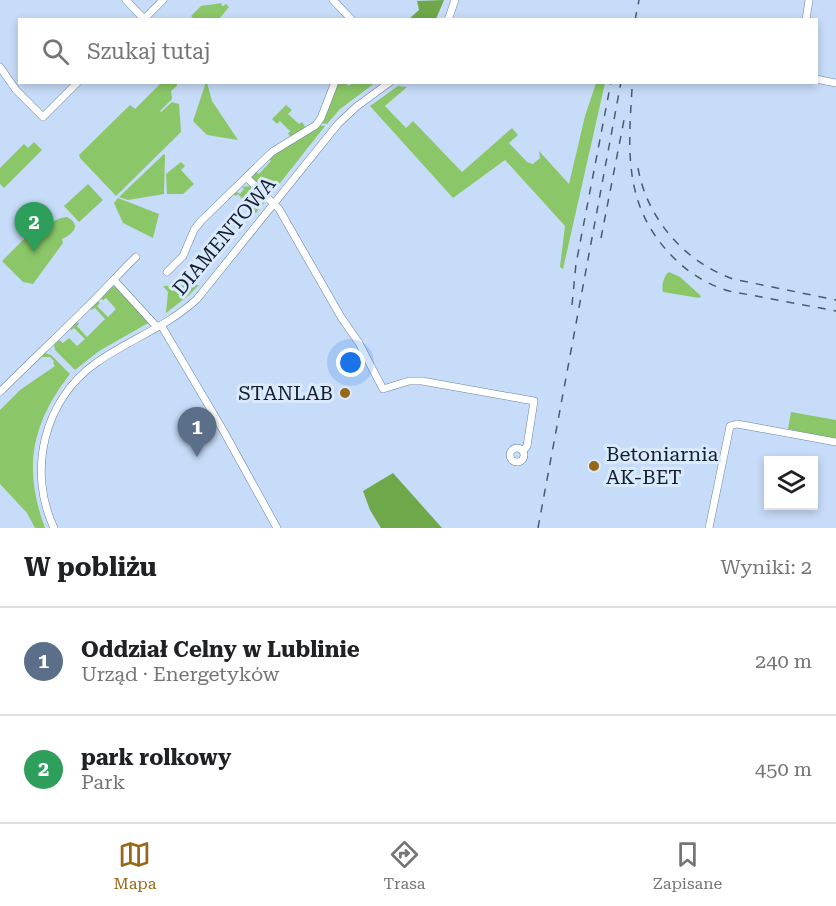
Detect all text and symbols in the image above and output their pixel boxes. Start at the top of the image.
search box [18,18,818,84]
icon: search [39,35,72,68]
text: Szukaj tutaj [87,39,211,64]
street label: DIAMENTOWA [168,172,280,300]
pin: 2 [15,202,54,252]
your location [336,348,365,377]
place label: STANLAB [238,381,333,405]
marker: STANLAB [338,386,352,400]
pin: 1 [178,408,216,457]
place label: Betoniarnia AK-BET [606,442,719,489]
map controls [764,456,818,510]
button: layers [764,456,818,510]
marker: Betoniarnia AK-BET [587,459,601,473]
text: W pobliżu [24,552,157,582]
text: Wyniki: 2 [721,555,812,579]
text: Oddział Celny w Lublinie [81,637,360,662]
text: 1 [38,649,49,673]
text: 240 m [755,649,812,673]
text: Urząd · Energetyków [81,662,279,686]
text: park rolkowy [81,745,231,770]
text: 2 [38,757,49,781]
text: 450 m [755,757,812,781]
text: Park [81,770,125,794]
tab: Mapa [114,838,156,893]
tab: Trasa [384,838,425,893]
tab: Zapisane [653,838,722,893]

